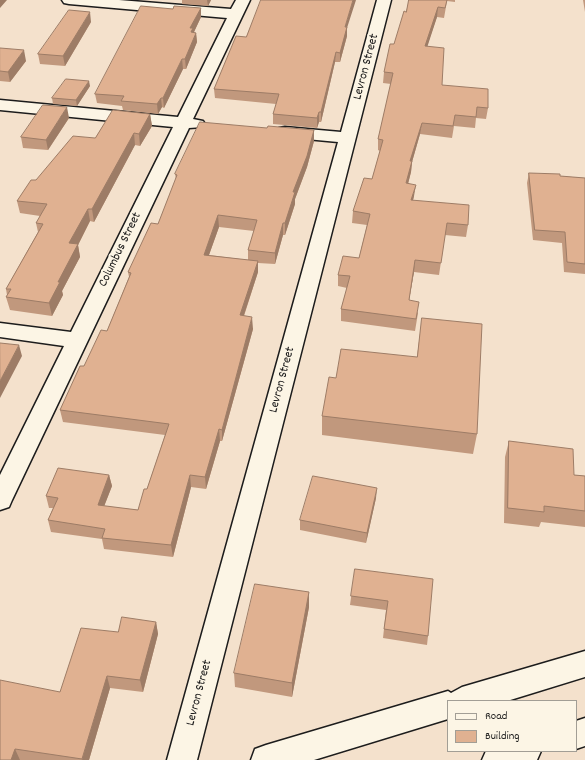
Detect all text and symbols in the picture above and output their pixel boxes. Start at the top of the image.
street label: Levron Street [351,32,383,102]
street label: Columbus Street [96,210,146,290]
street label: Levron Street [267,345,299,415]
street label: Levron Street [184,658,216,728]
legend [447,700,577,752]
text: Road [485,708,507,725]
text: Building [485,728,520,745]

